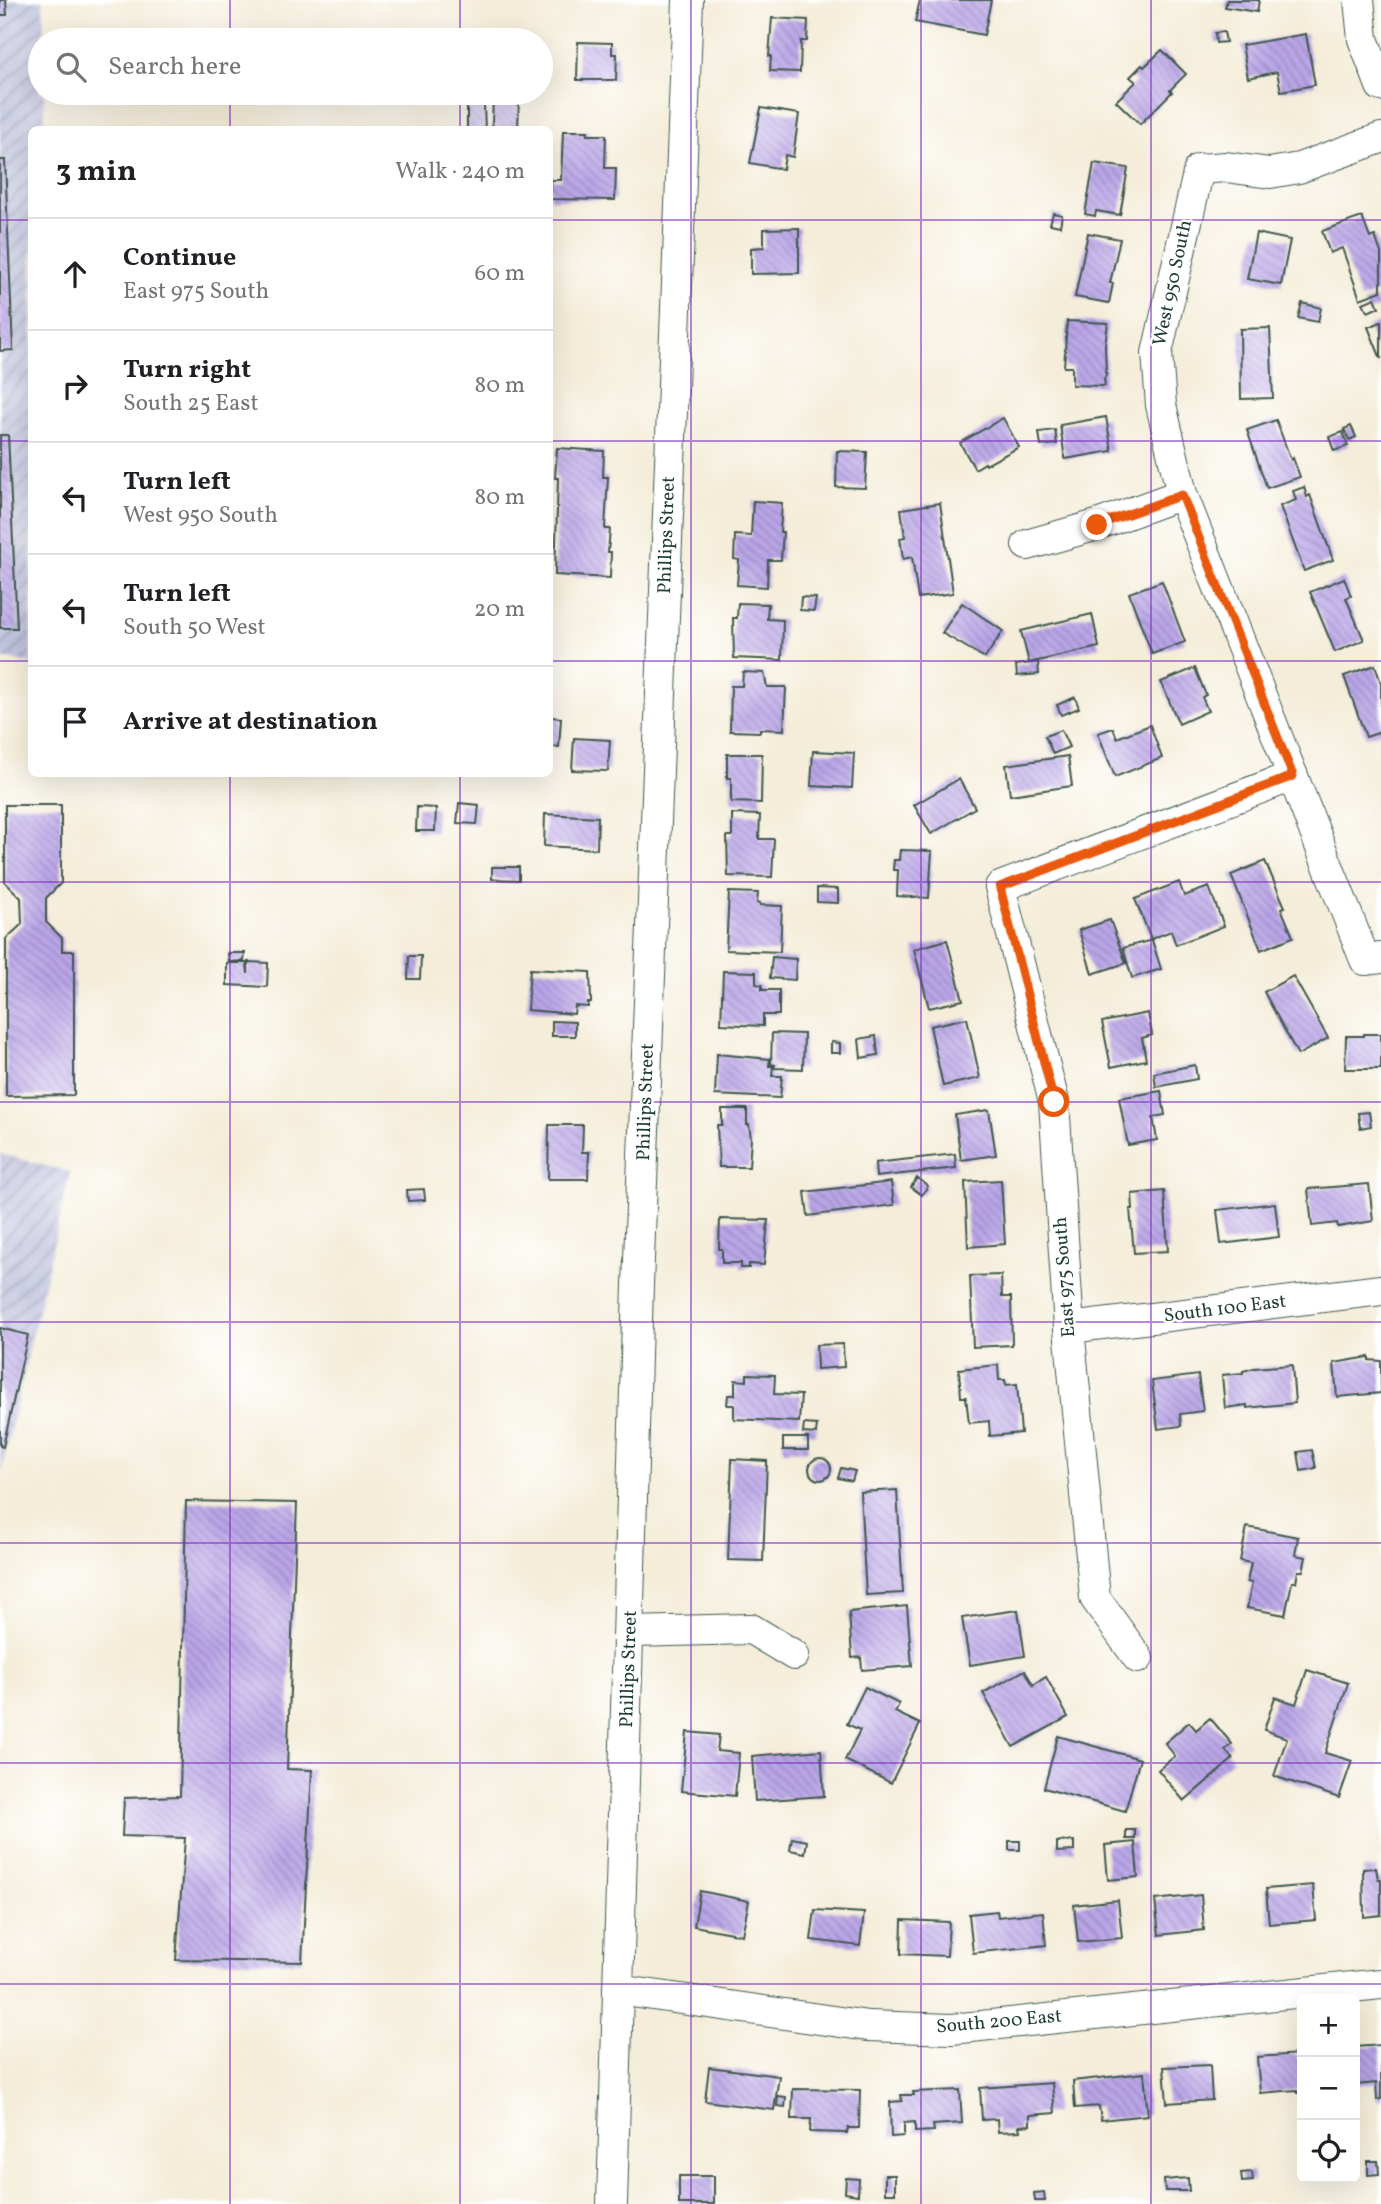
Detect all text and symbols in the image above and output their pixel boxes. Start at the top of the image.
search box [28,28,553,105]
icon: search [52,48,90,86]
text: Search here [108,49,241,85]
text: 3 min [56,151,137,193]
text: Walk · 240 m [395,156,525,188]
street label: West 950 South [1147,218,1199,348]
text: Continue [123,240,236,276]
icon: ahead [56,255,94,293]
text: 60 m [475,258,525,290]
text: East 975 South [123,276,269,308]
text: Turn right [123,352,251,388]
icon: right [56,367,94,405]
text: 80 m [475,370,525,402]
text: South 25 East [123,388,259,420]
text: Turn left [123,464,231,500]
street label: Phillips Street [652,475,682,594]
icon: left [56,479,94,517]
text: 80 m [475,482,525,514]
text: West 950 South [123,500,278,532]
route end [1081,509,1112,540]
text: Turn left [123,576,231,612]
icon: left [56,591,94,629]
text: 20 m [474,594,525,626]
text: South 50 West [123,612,266,644]
icon: arrive [56,703,94,741]
text: Arrive at destination [123,704,378,740]
street label: Phillips Street [631,1042,661,1161]
route start [1038,1086,1069,1117]
street label: East 975 South [1048,1216,1082,1338]
street label: South 100 East [1162,1289,1288,1329]
street label: Phillips Street [614,1609,644,1728]
map controls [1297,1994,1360,2183]
button: + [1297,1994,1360,2057]
street label: South 200 East [935,2004,1063,2040]
button: − [1297,2057,1360,2120]
button: locate [1297,2120,1360,2183]

